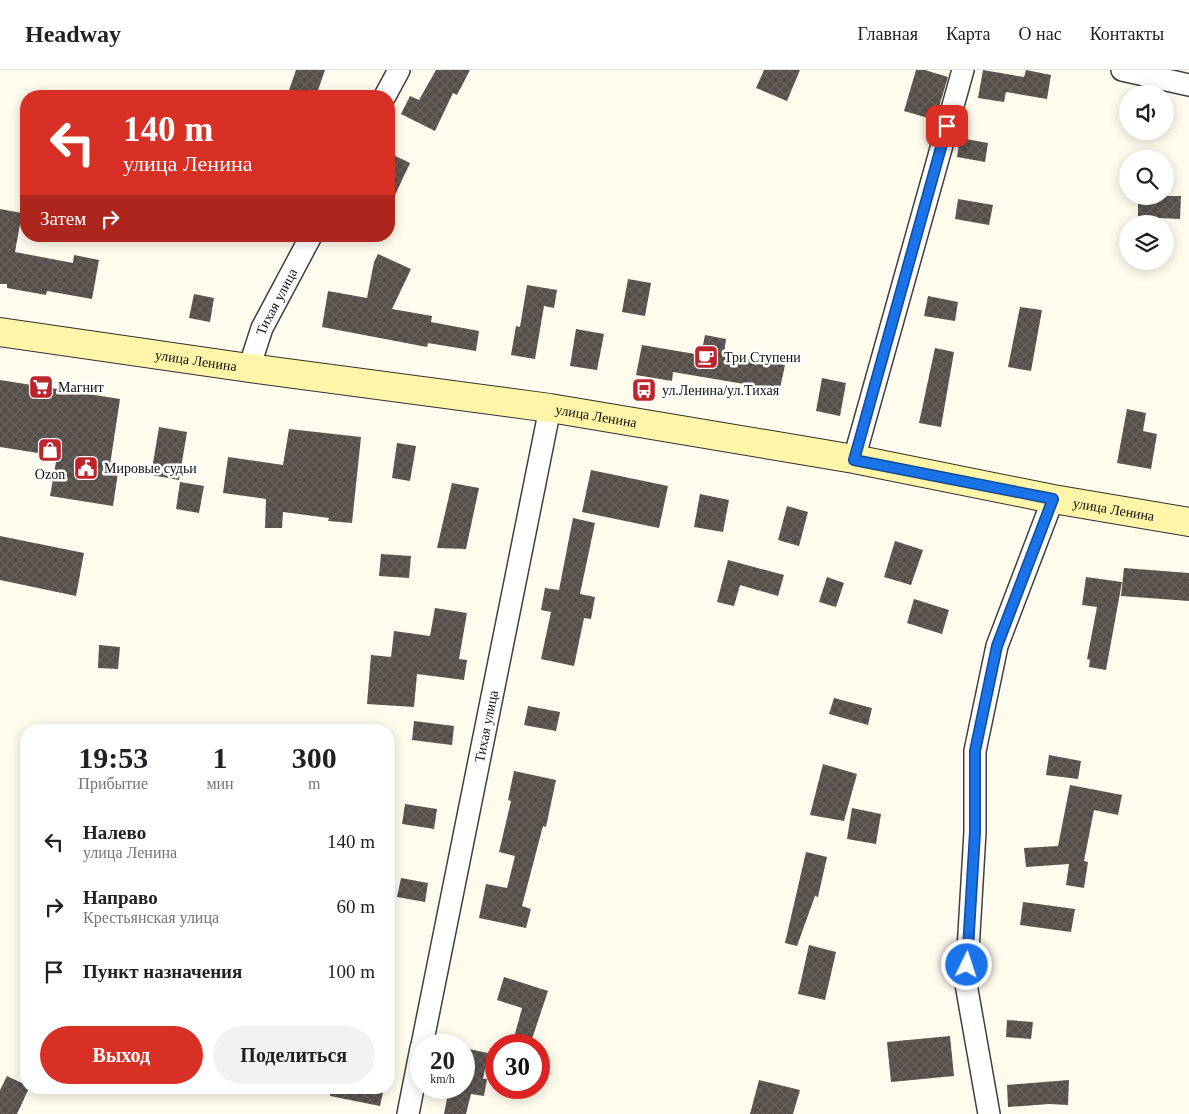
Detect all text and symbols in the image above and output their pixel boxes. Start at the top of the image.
text: Headway [25,21,121,47]
text: Главная [858,24,918,44]
text: Карта [946,24,991,44]
text: О нас [1019,24,1062,44]
text: Контакты [1090,24,1164,44]
map controls [1119,85,1174,270]
button: sound [1119,85,1174,140]
pin [926,105,968,147]
icon: left [40,110,105,175]
text: 140 m [123,110,213,149]
icon: arrive [933,112,961,140]
button: search [1119,150,1174,205]
text: улица Ленина [123,151,252,176]
icon: right [96,205,124,233]
text: Затем [40,208,86,229]
button: layers [1119,215,1174,270]
street label: Тихая улица [253,265,300,337]
cafe icon: Три Ступени [693,344,719,370]
street label: улица Ленина [154,347,239,374]
place label: Три Ступени [724,350,801,365]
supermarket icon: Магнит [28,374,54,400]
bus stop icon: ул.Ленина/ул.Тихая [631,377,657,403]
place label: Магнит [58,380,104,395]
place label: ул.Ленина/ул.Тихая [662,383,780,398]
street label: улица Ленина [554,402,639,430]
shop icon: Ozon [37,437,63,463]
public building icon: Мировые судьи [73,455,99,481]
place label: Мировые судьи [104,461,197,476]
place label: Ozon [35,467,65,482]
street label: улица Ленина [1072,495,1156,524]
street label: Тихая улица [471,688,501,764]
text: 19:53 [78,741,148,774]
text: 1 [213,741,228,774]
text: 300 [292,741,337,774]
text: Прибытие [78,775,148,792]
text: мин [206,775,234,792]
text: m [308,775,321,792]
text: Налево [83,822,146,843]
icon: left [40,828,68,856]
text: 140 m [327,831,375,852]
text: улица Ленина [83,844,177,861]
text: Направо [83,887,158,908]
icon: right [40,893,68,921]
text: 60 m [336,896,375,917]
text: Крестьянская улица [83,909,219,926]
position arrow [940,938,992,990]
icon: arrive [40,958,68,986]
text: Пункт назначения [83,961,242,982]
text: 100 m [327,961,375,982]
button: Выход [40,1026,203,1084]
button: Поделиться [213,1026,375,1084]
speed limit sign: 30 [485,1034,550,1099]
text: 20 [430,1047,455,1074]
text: km/h [430,1072,455,1086]

